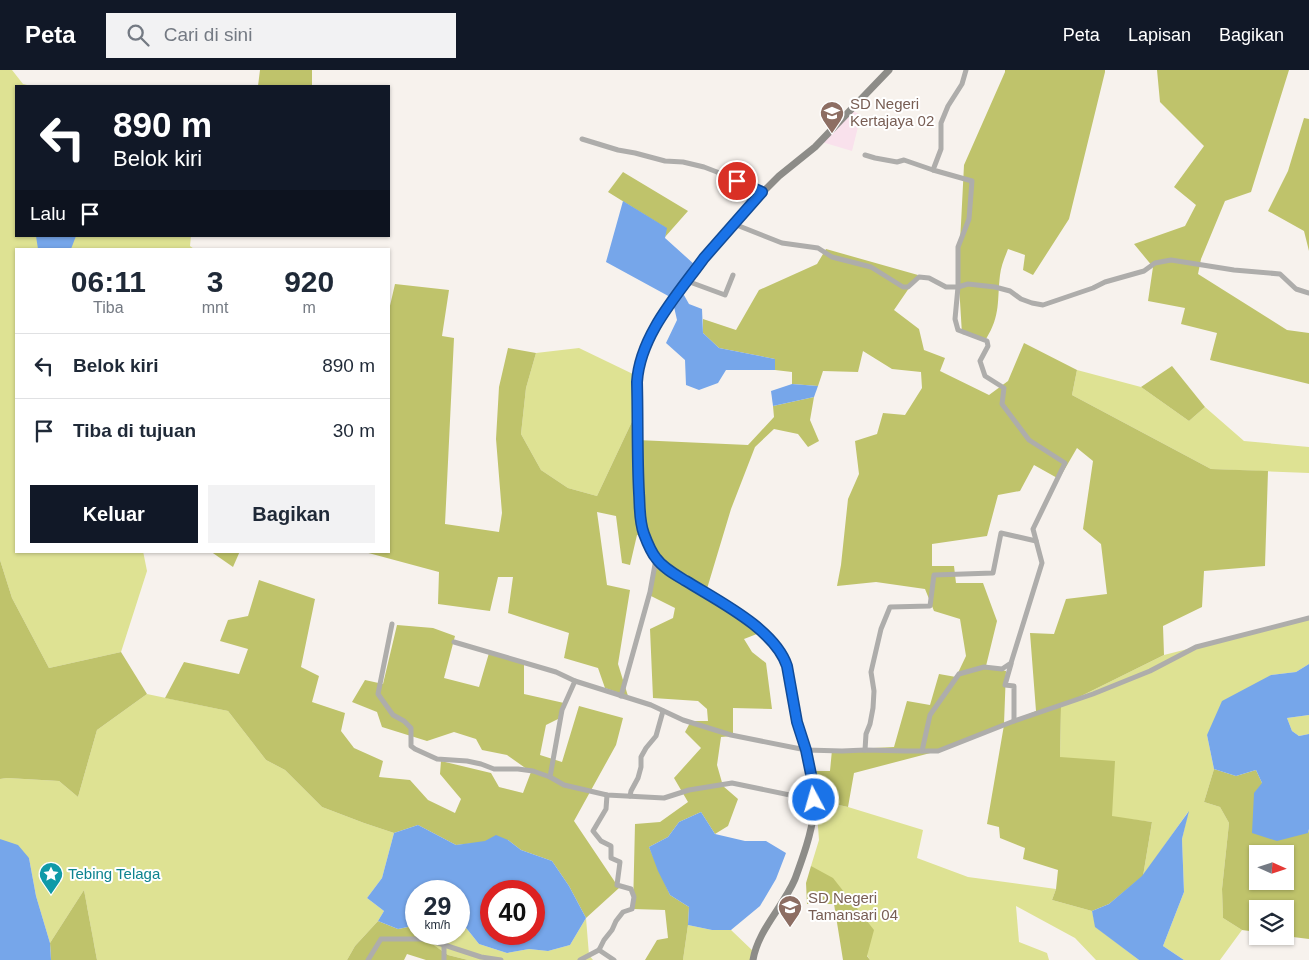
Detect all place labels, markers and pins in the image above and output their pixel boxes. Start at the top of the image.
place label: SD Negeri Kertajaya 02 [850,95,934,129]
school or university icon: SD Negeri Kertajaya 02 [819,100,845,134]
pin [716,160,758,202]
place icon: Tebing Telaga [38,861,64,895]
place label: Tebing Telaga [68,865,161,882]
place label: SD Negeri Tamansari 04 [808,889,898,923]
school or university icon: SD Negeri Tamansari 04 [777,894,803,928]

